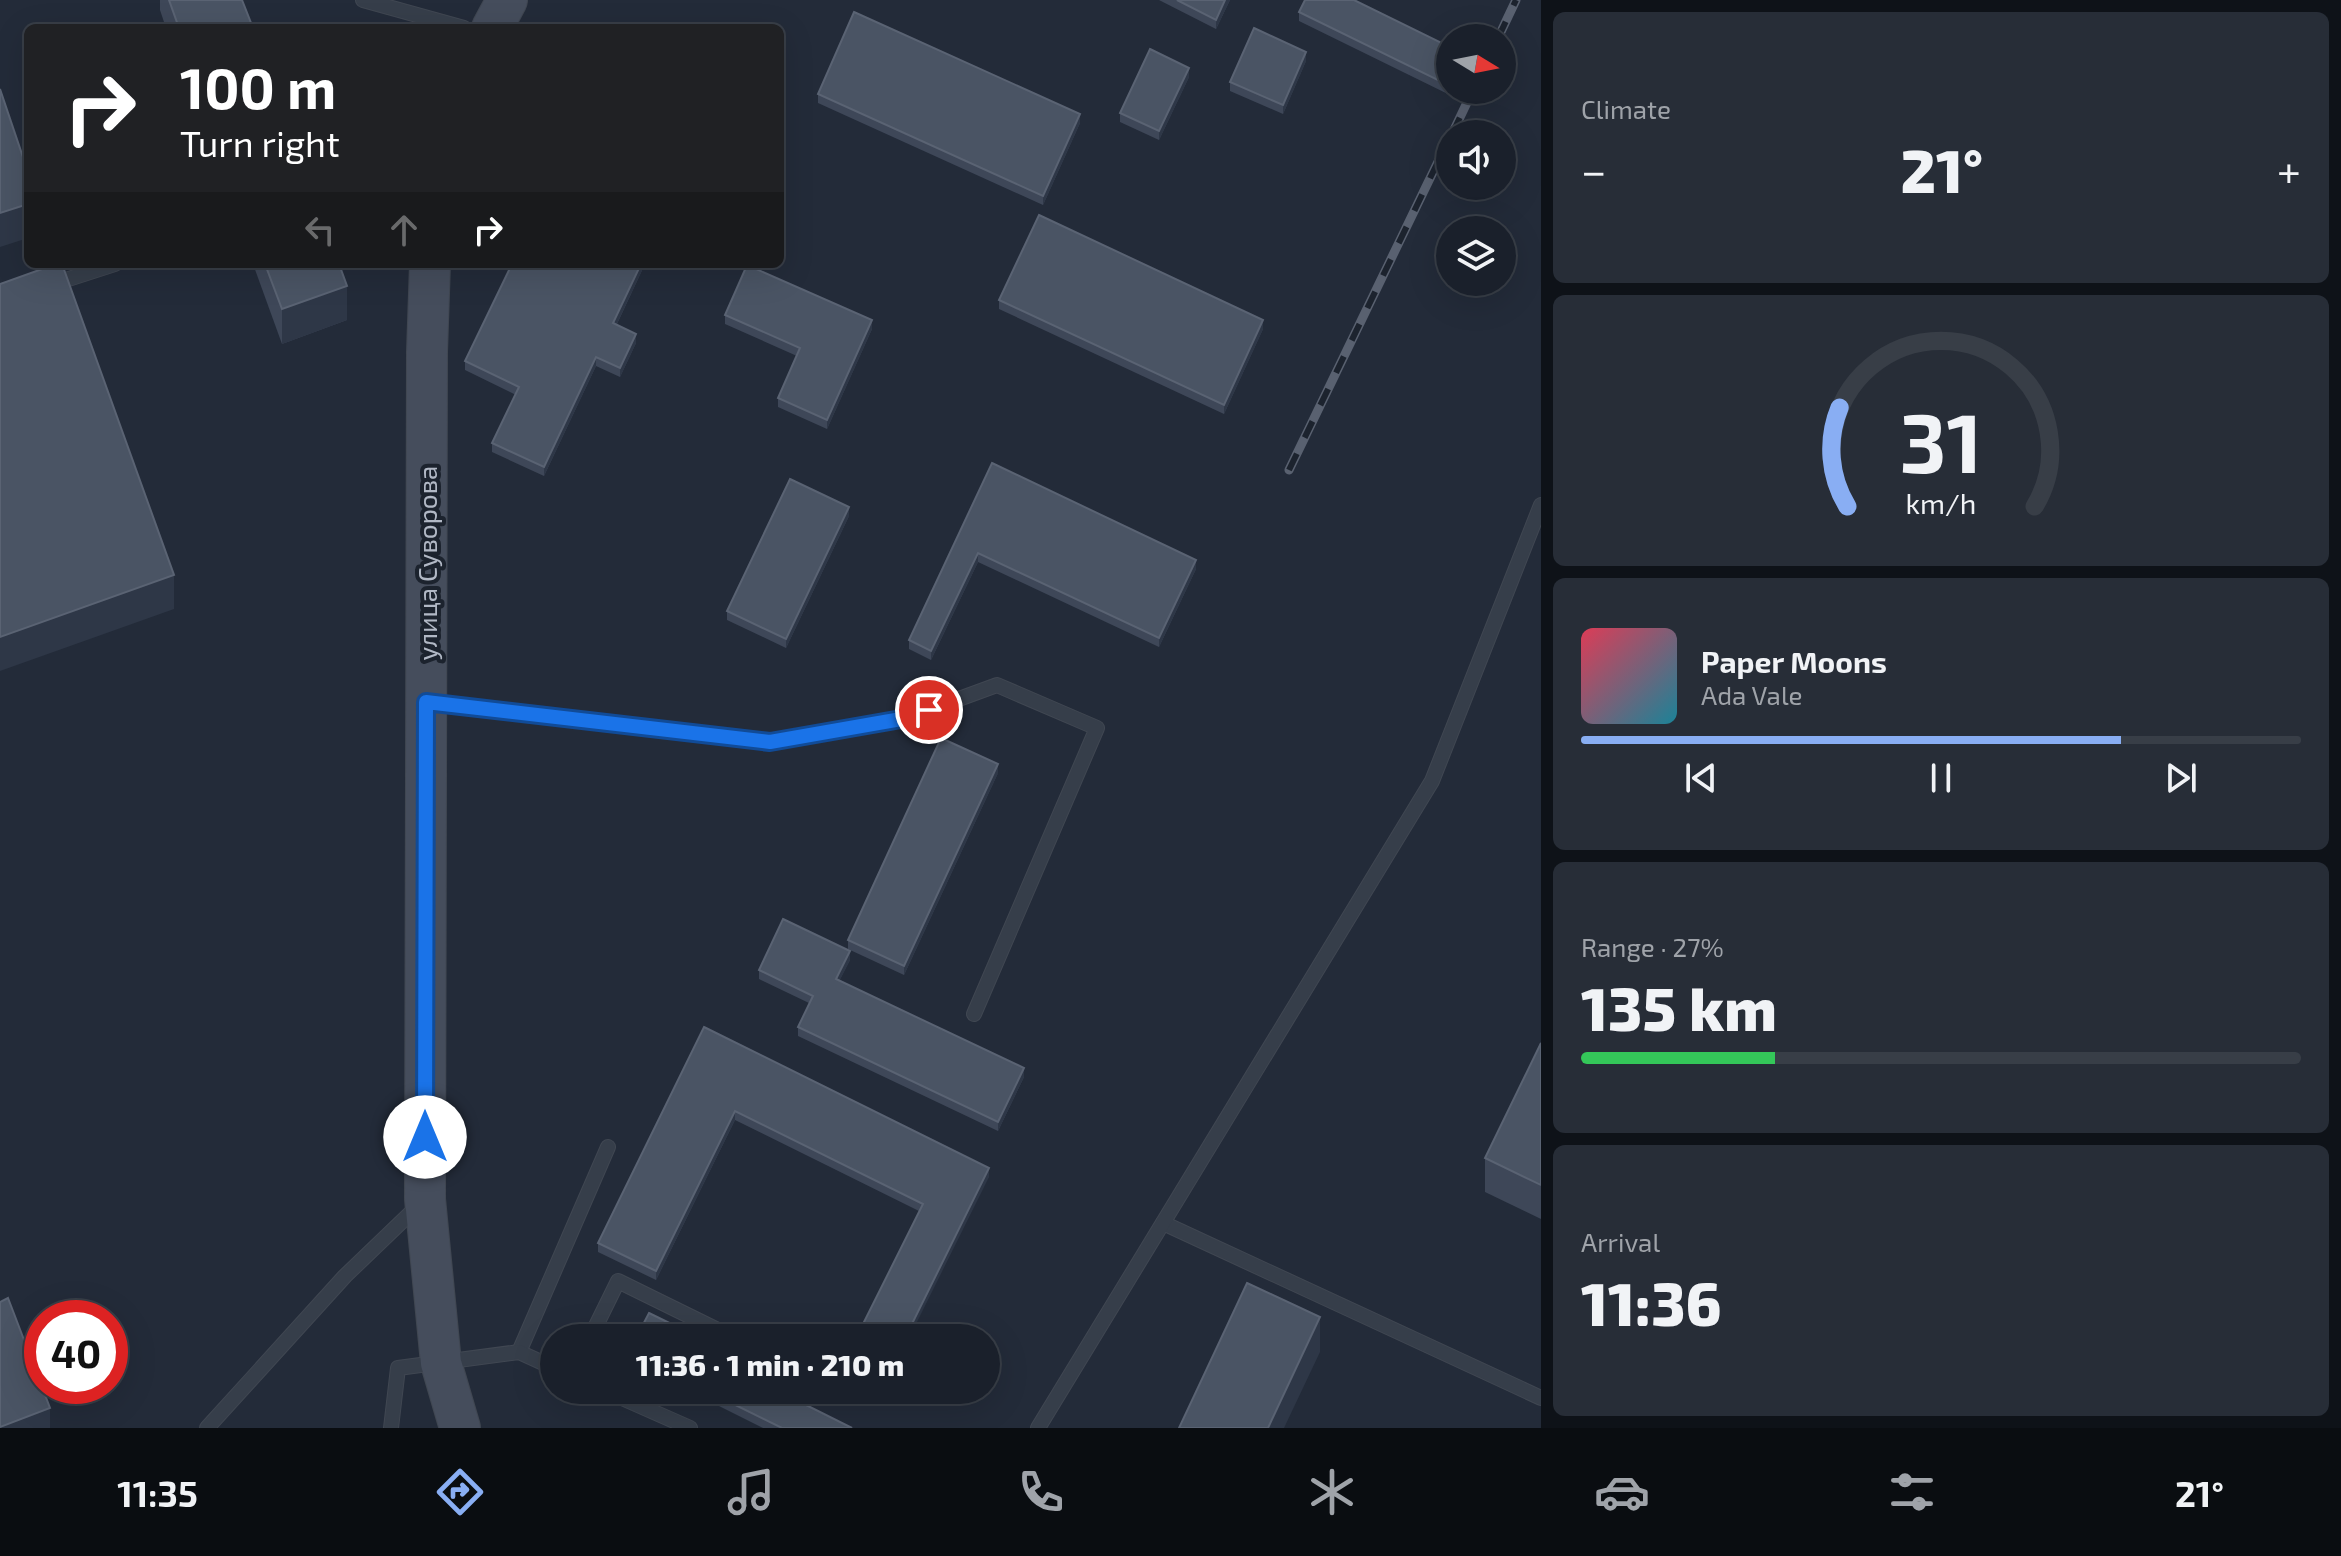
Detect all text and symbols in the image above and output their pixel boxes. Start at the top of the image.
north arrow [1436,24,1516,104]
map controls [1436,24,1516,296]
text: 100 m [180,53,336,120]
icon: right [48,56,152,160]
text: Climate [1581,93,1671,124]
button: sound [1436,120,1516,200]
text: Turn right [180,121,340,164]
text: 21° [1900,133,1983,205]
text: − [1581,143,1607,196]
text: + [2277,143,2301,196]
icon: left [298,208,342,252]
icon: ahead [382,208,426,252]
icon: right [466,208,510,252]
button: layers [1436,216,1516,296]
text: 31 [1899,389,1983,489]
street label: улица Суворова [411,466,443,660]
text: km/h [1906,485,1976,520]
text: Paper Moons [1701,643,1887,679]
pin [895,676,963,744]
text: Ada Vale [1701,679,1803,710]
icon: arrive [907,688,951,732]
icon: previous [1679,756,1723,800]
icon: pause [1919,756,1963,800]
icon: next [2159,756,2203,800]
text: Range · 27% [1581,931,1724,962]
text: 135 km [1581,971,1777,1043]
position arrow [383,1095,467,1179]
text: Arrival [1581,1226,1660,1257]
text: 11:36 [1581,1266,1722,1338]
speed limit sign: 40 [24,1300,128,1404]
text: 11:36 · 1 min · 210 m [636,1346,904,1382]
icon: directions [432,1464,488,1520]
icon: music [723,1464,779,1520]
icon: phone [1013,1464,1069,1520]
icon: climate [1304,1464,1360,1520]
icon: car [1594,1464,1650,1520]
icon: filters [1884,1464,1940,1520]
text: 11:35 [117,1471,198,1514]
text: 21° [2175,1471,2224,1514]

